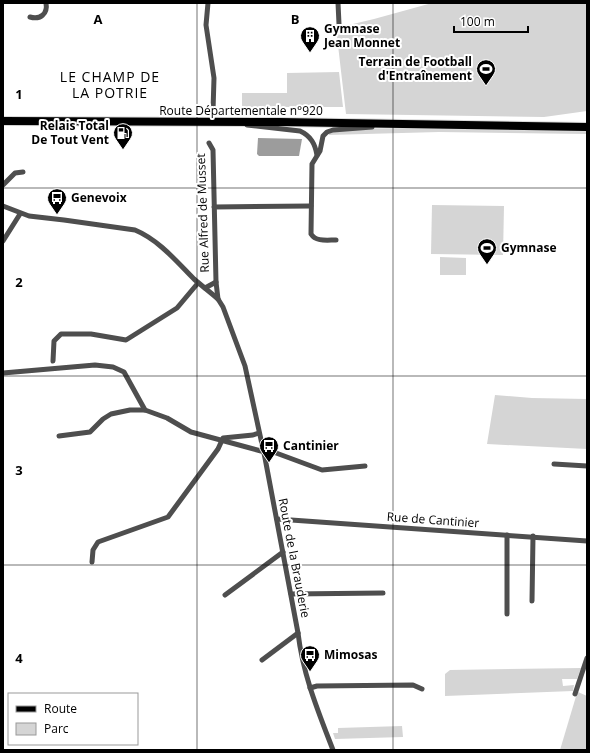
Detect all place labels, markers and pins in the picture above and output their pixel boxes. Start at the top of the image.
place label: Gymnase Jean Monnet [323,20,400,51]
building icon: Gymnase Jean Monnet [299,25,321,53]
place label: Terrain de Football d'Entraînement [359,53,472,84]
sports icon: Terrain de Football d'Entraînement [475,58,497,86]
place label: Relais Total De Tout Vent [31,117,109,148]
fuel station icon: Relais Total De Tout Vent [112,122,134,150]
bus stop icon: Genevoix [46,187,68,215]
place label: Genevoix [71,189,127,206]
sports icon: Gymnase [476,237,498,265]
place label: Gymnase [501,239,557,256]
bus stop icon: Cantinier [258,435,280,463]
place label: Cantinier [283,437,339,454]
bus stop icon: Mimosas [299,644,321,672]
place label: Mimosas [324,646,377,663]

